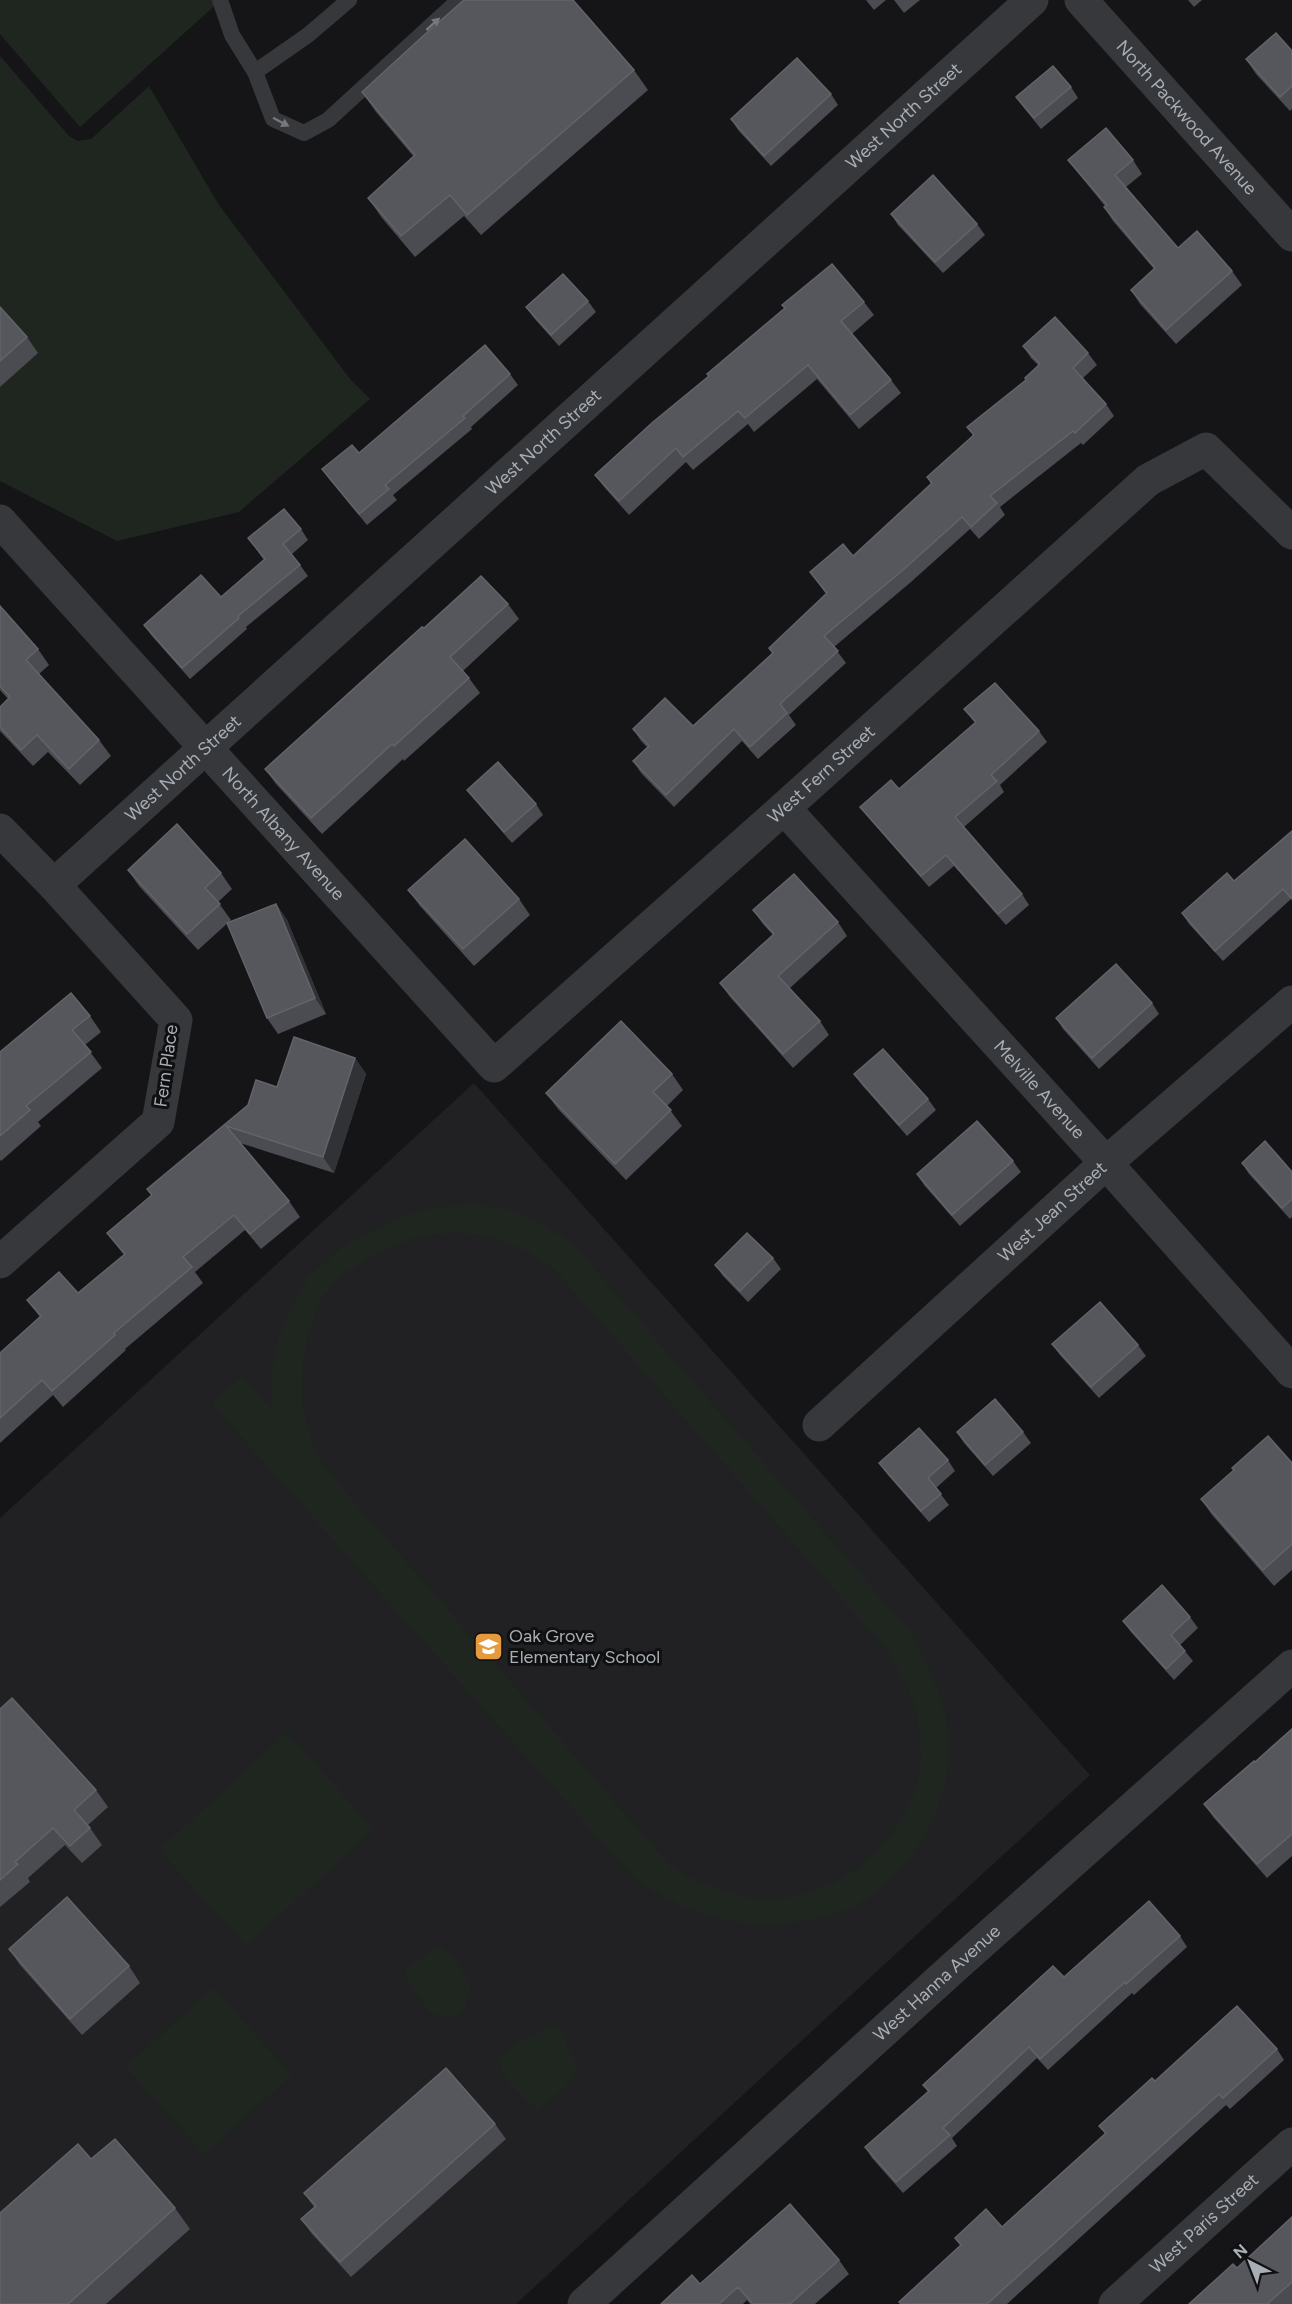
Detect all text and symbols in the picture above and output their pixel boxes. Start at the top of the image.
one-way arrow [425,18,440,31]
street label: North Packwood Avenue [1111,36,1262,200]
street label: West North Street [841,58,966,174]
one-way arrow [273,117,290,127]
street label: West North Street [481,384,606,500]
street label: West North Street [121,710,246,826]
street label: West Fern Street [763,720,880,828]
street label: North Albany Avenue [217,762,350,905]
street label: Fern Place [149,1023,183,1109]
street label: Melville Avenue [989,1036,1090,1144]
street label: West Jean Street [994,1157,1111,1267]
place label: Oak Grove Elementary School [509,1625,660,1668]
school or university icon: Oak Grove Elementary School [472,1630,504,1662]
street label: West Hanna Avenue [869,1920,1005,2046]
street label: West Paris Street [1145,2169,1263,2278]
north arrow [1220,2232,1280,2292]
text: N [1229,2240,1251,2262]

